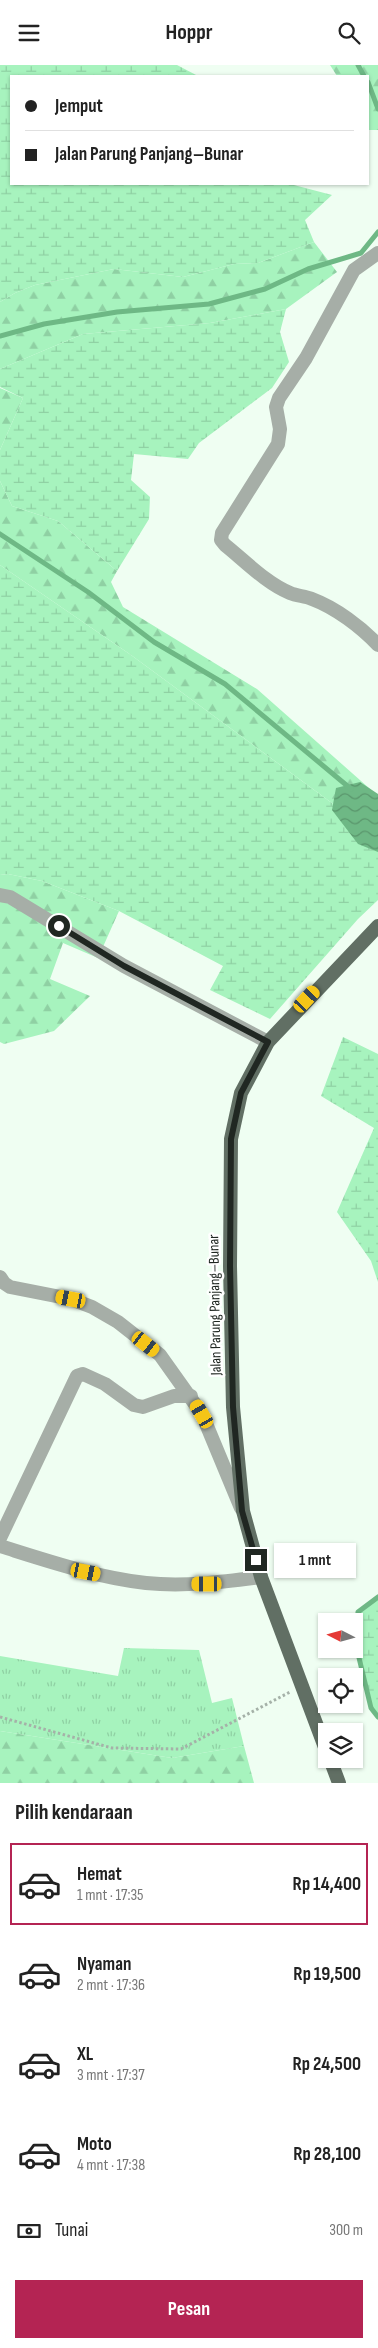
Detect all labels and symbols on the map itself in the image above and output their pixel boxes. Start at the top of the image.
route start [48,915,70,937]
car [291,983,322,1015]
street label: Jalan Parung Panjang–Bunar [204,1234,226,1377]
car [54,1289,87,1309]
car [129,1329,162,1359]
car [188,1397,215,1431]
callout: 1 mnt [274,1543,356,1577]
route end [245,1549,267,1571]
car [69,1562,102,1582]
car [192,1577,222,1592]
north arrow [318,1613,362,1657]

